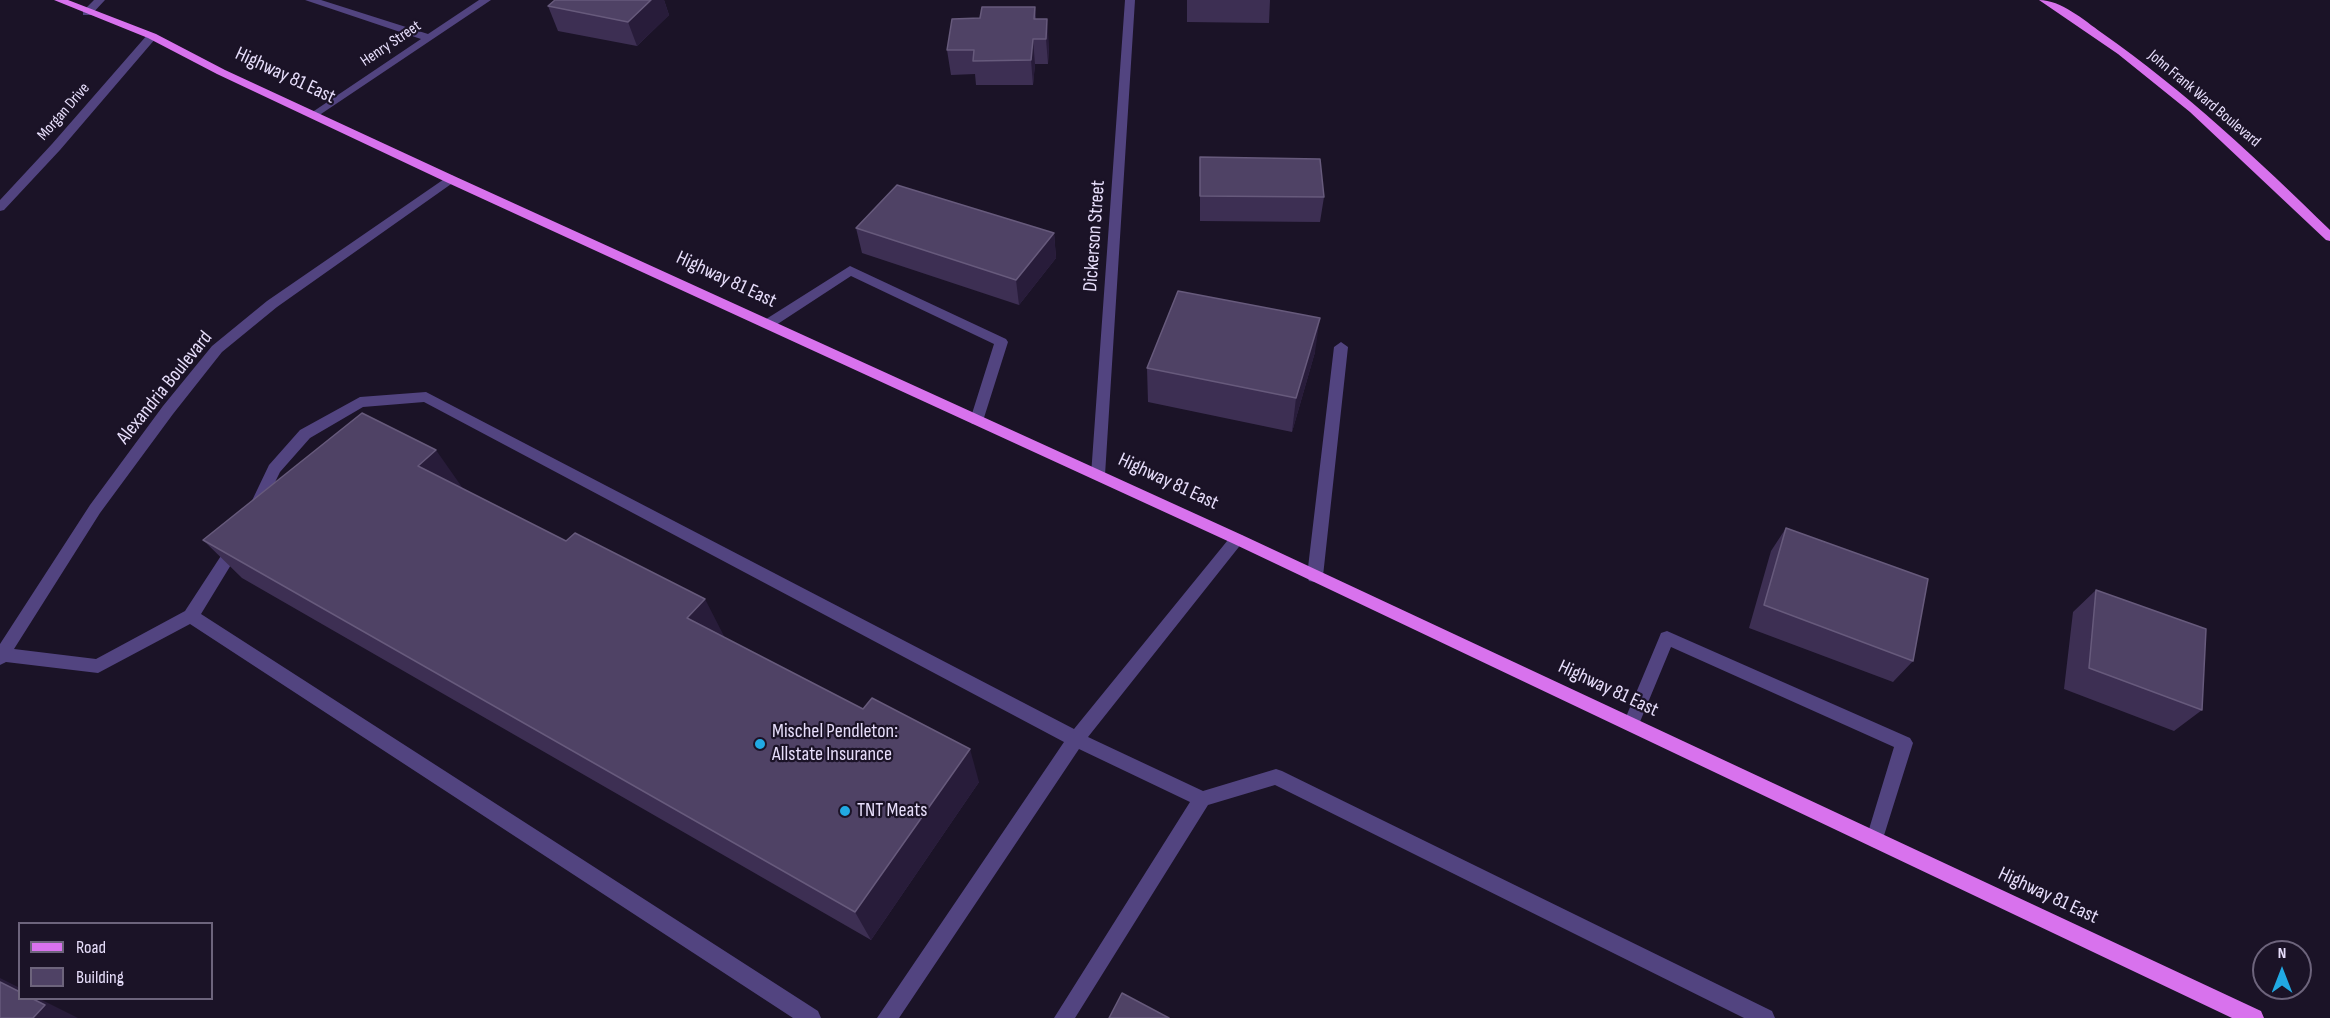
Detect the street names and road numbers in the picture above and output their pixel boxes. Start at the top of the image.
street label: Henry Street [357,17,425,71]
street label: Highway 81 East [231,42,339,110]
street label: John Frank Ward Boulevard [2144,46,2264,152]
street label: Morgan Drive [34,79,94,145]
street label: Dickerson Street [1079,179,1111,293]
street label: Highway 81 East [672,246,780,314]
street label: Alexandria Boulevard [112,327,218,449]
street label: Highway 81 East [1114,448,1222,516]
street label: Highway 81 East [1554,655,1662,723]
street label: Highway 81 East [1994,862,2102,930]

